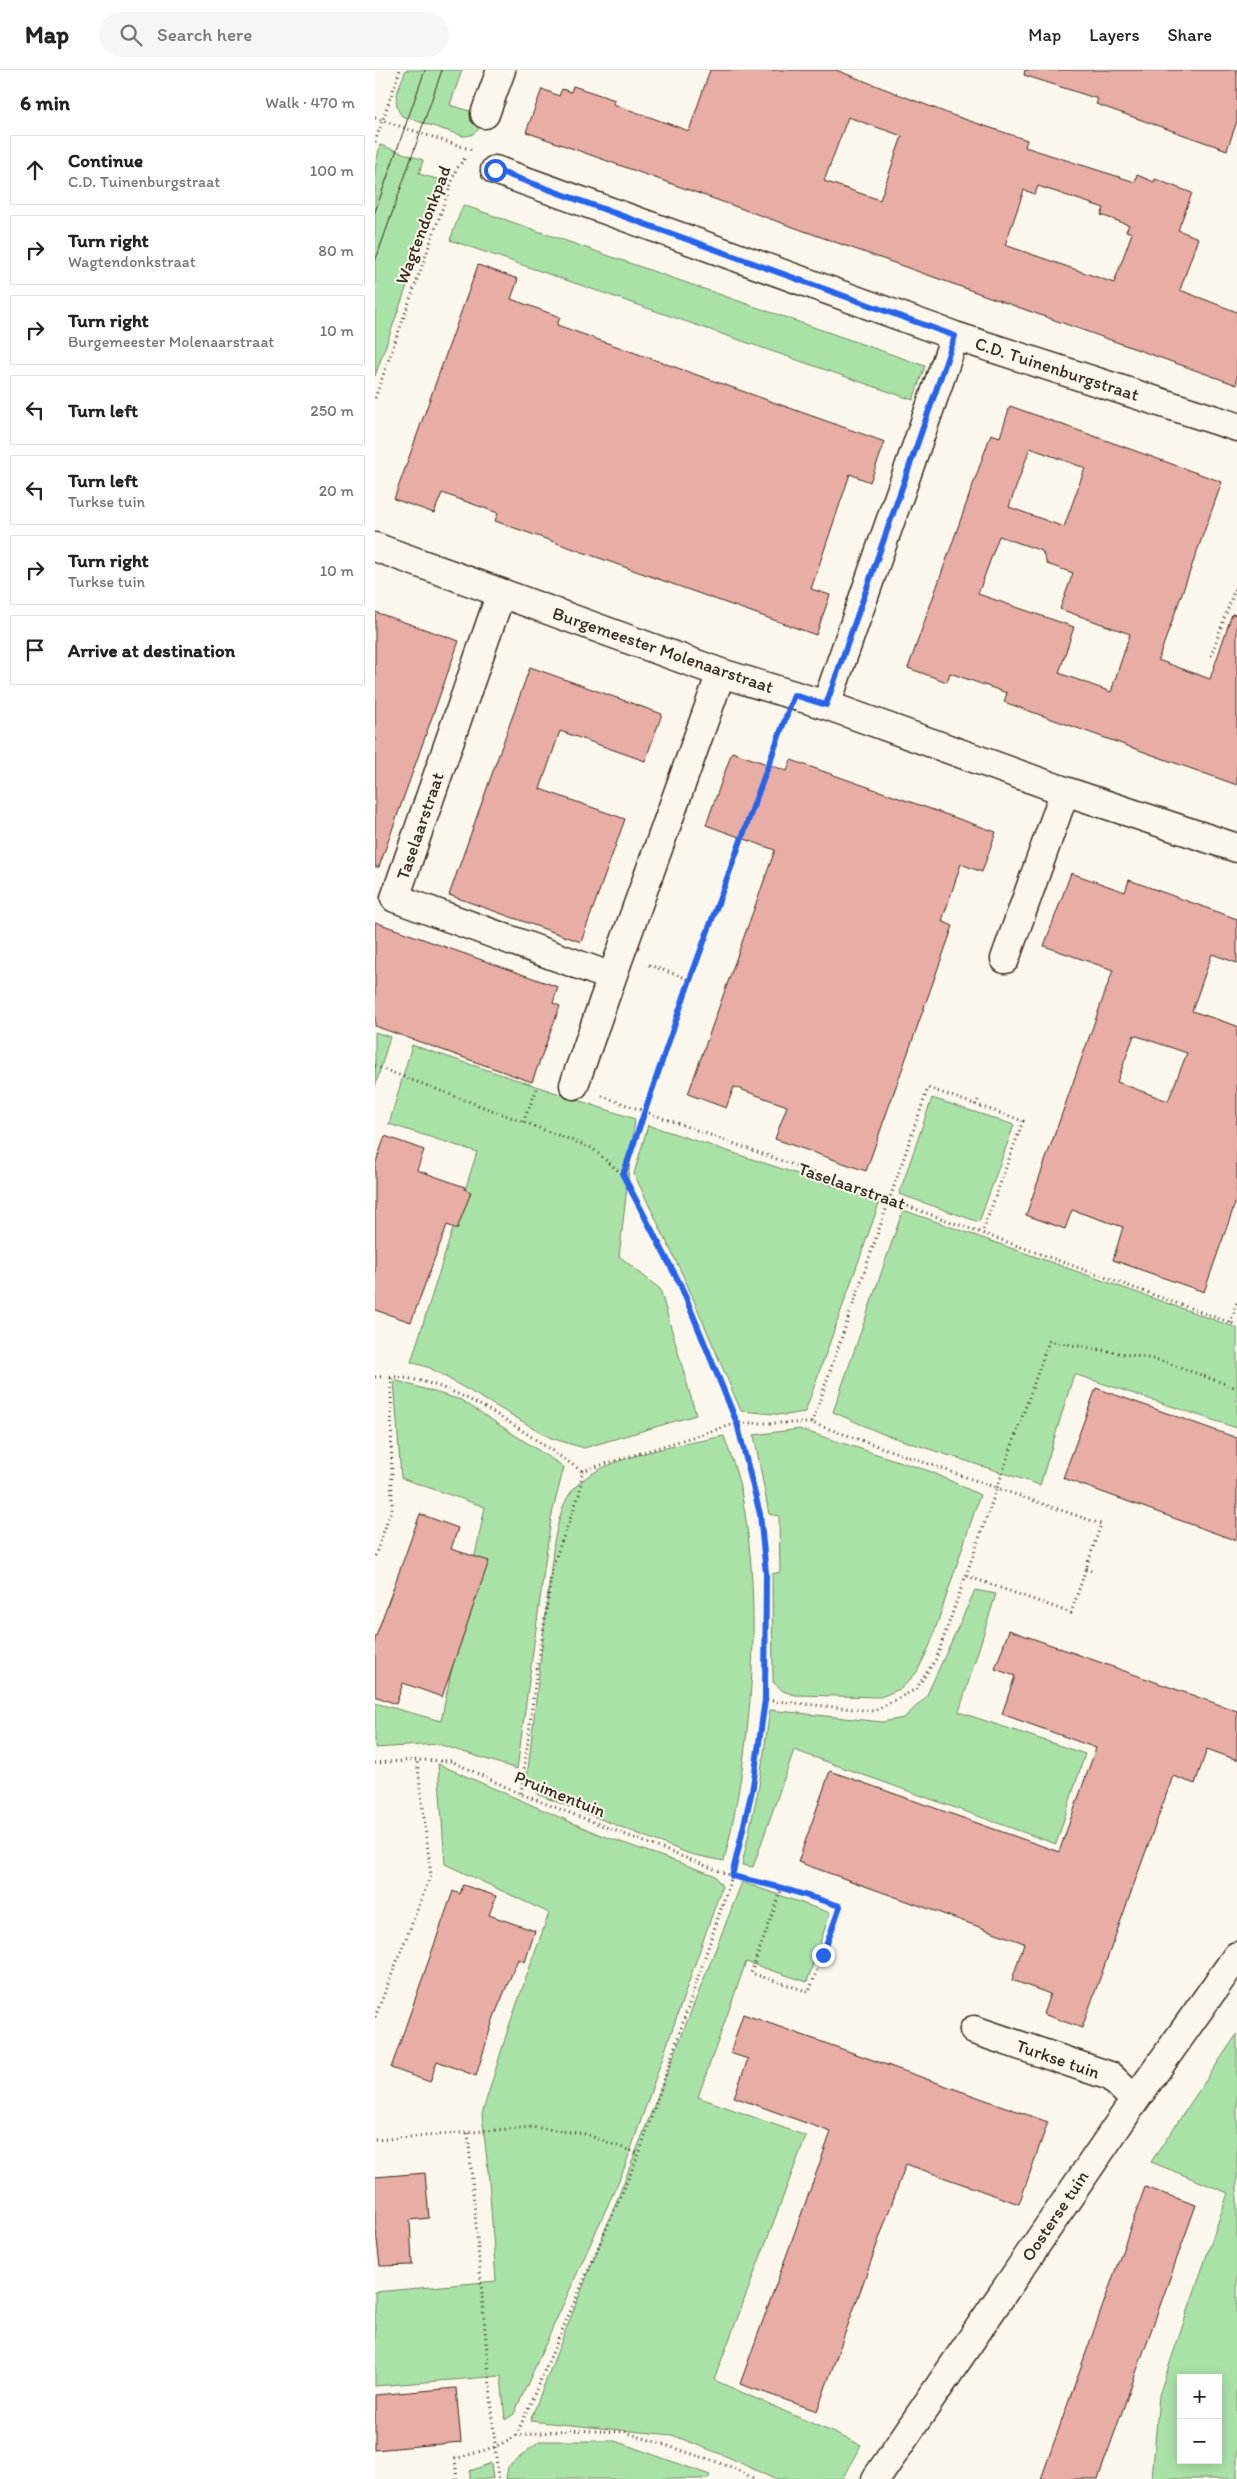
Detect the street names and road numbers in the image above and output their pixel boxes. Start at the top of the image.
street label: Wagtendonkpad [390,162,456,287]
street label: C.D. Tuinenburgstraat [972,332,1142,406]
street label: Burgemeester Molenaarstraat [550,602,777,698]
street label: Taselaarstraat [391,769,449,883]
street label: Taselaarstraat [795,1157,909,1215]
street label: Pruimentuin [511,1766,609,1822]
street label: Turkse tuin [1013,2034,1103,2084]
street label: Oosterse tuin [1017,2166,1093,2266]

